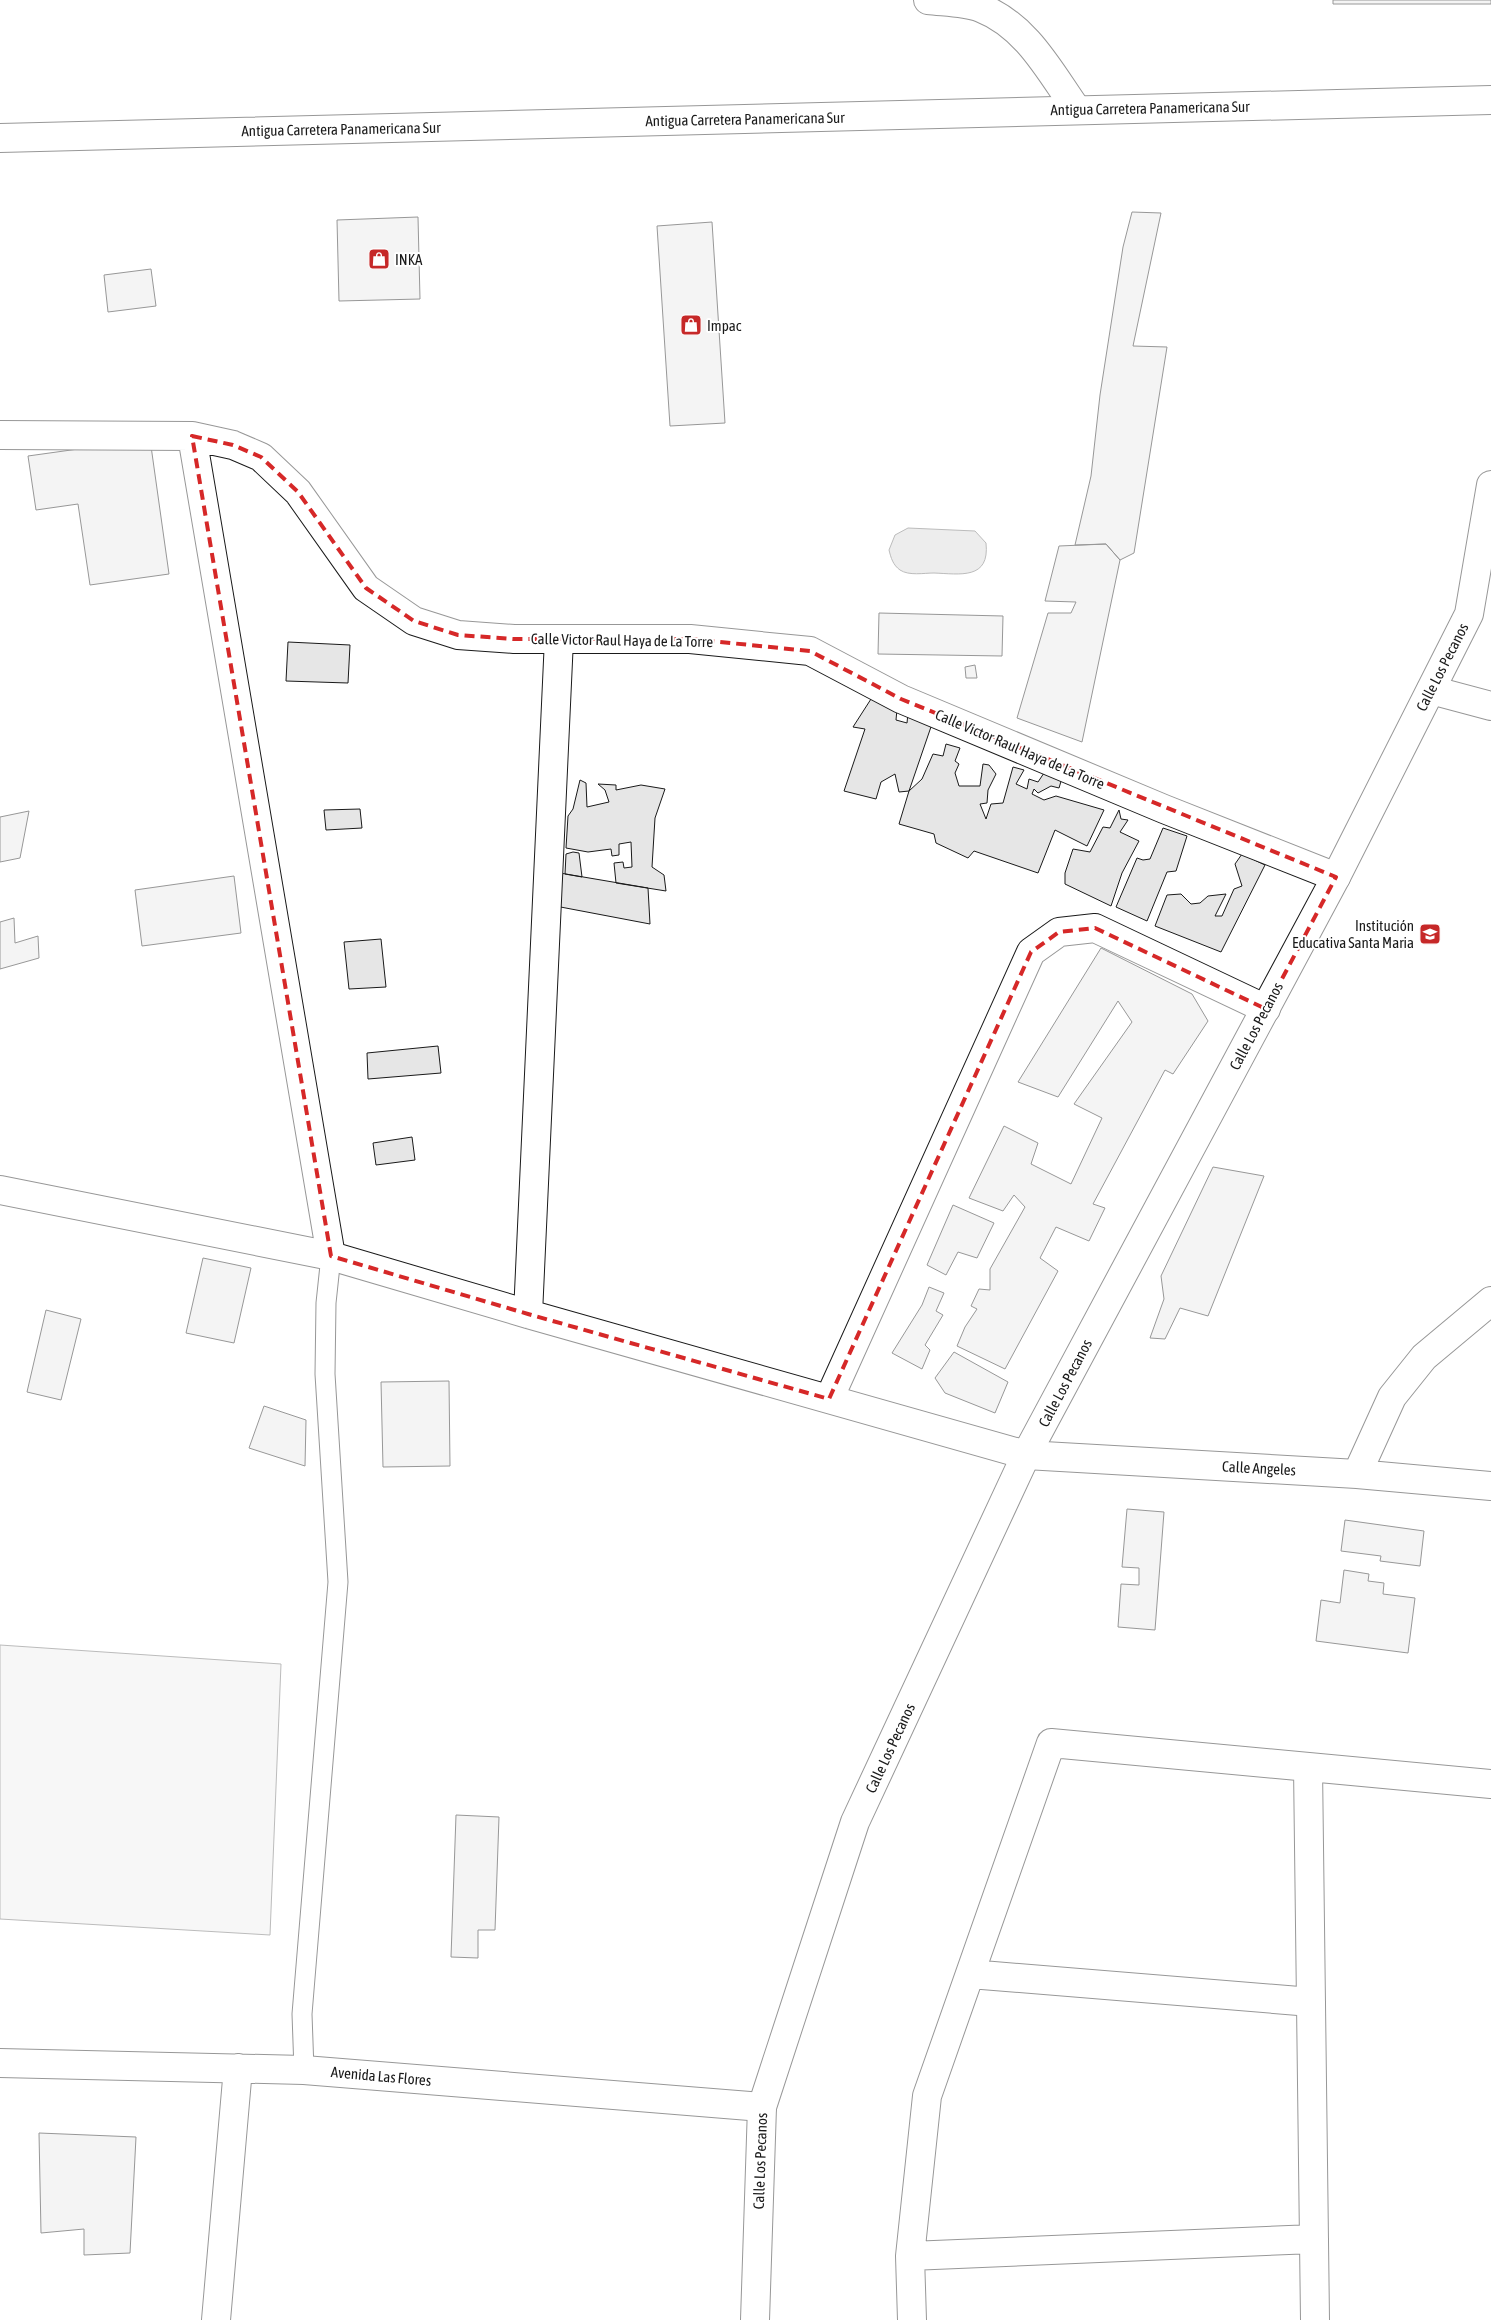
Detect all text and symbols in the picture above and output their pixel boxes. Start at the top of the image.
street label: Antigua Carretera Panamericana Sur [1050,98,1250,118]
street label: Antigua Carretera Panamericana Sur [645,109,845,129]
street label: Antigua Carretera Panamericana Sur [241,119,441,139]
shop icon: INKA [367,247,391,271]
place label: INKA [395,251,423,268]
shop icon: Impac [679,313,703,337]
place label: Impac [707,317,742,334]
street label: Calle Los Pecanos [1412,620,1472,714]
street label: Calle Victor Raul Haya de La Torre [531,630,713,650]
street label: Calle Victor Raul Haya de La Torre [933,706,1107,792]
place label: Institución Educativa Santa Maria [1292,917,1414,951]
school or university icon: Institución Educativa Santa Maria [1418,922,1442,946]
street label: Calle Los Pecanos [1226,979,1286,1073]
street label: Calle Los Pecanos [1035,1336,1095,1430]
street label: Calle Angeles [1222,1458,1296,1478]
street label: Calle Los Pecanos [862,1701,918,1795]
street label: Avenida Las Flores [330,2063,432,2089]
street label: Calle Los Pecanos [750,2112,770,2210]

